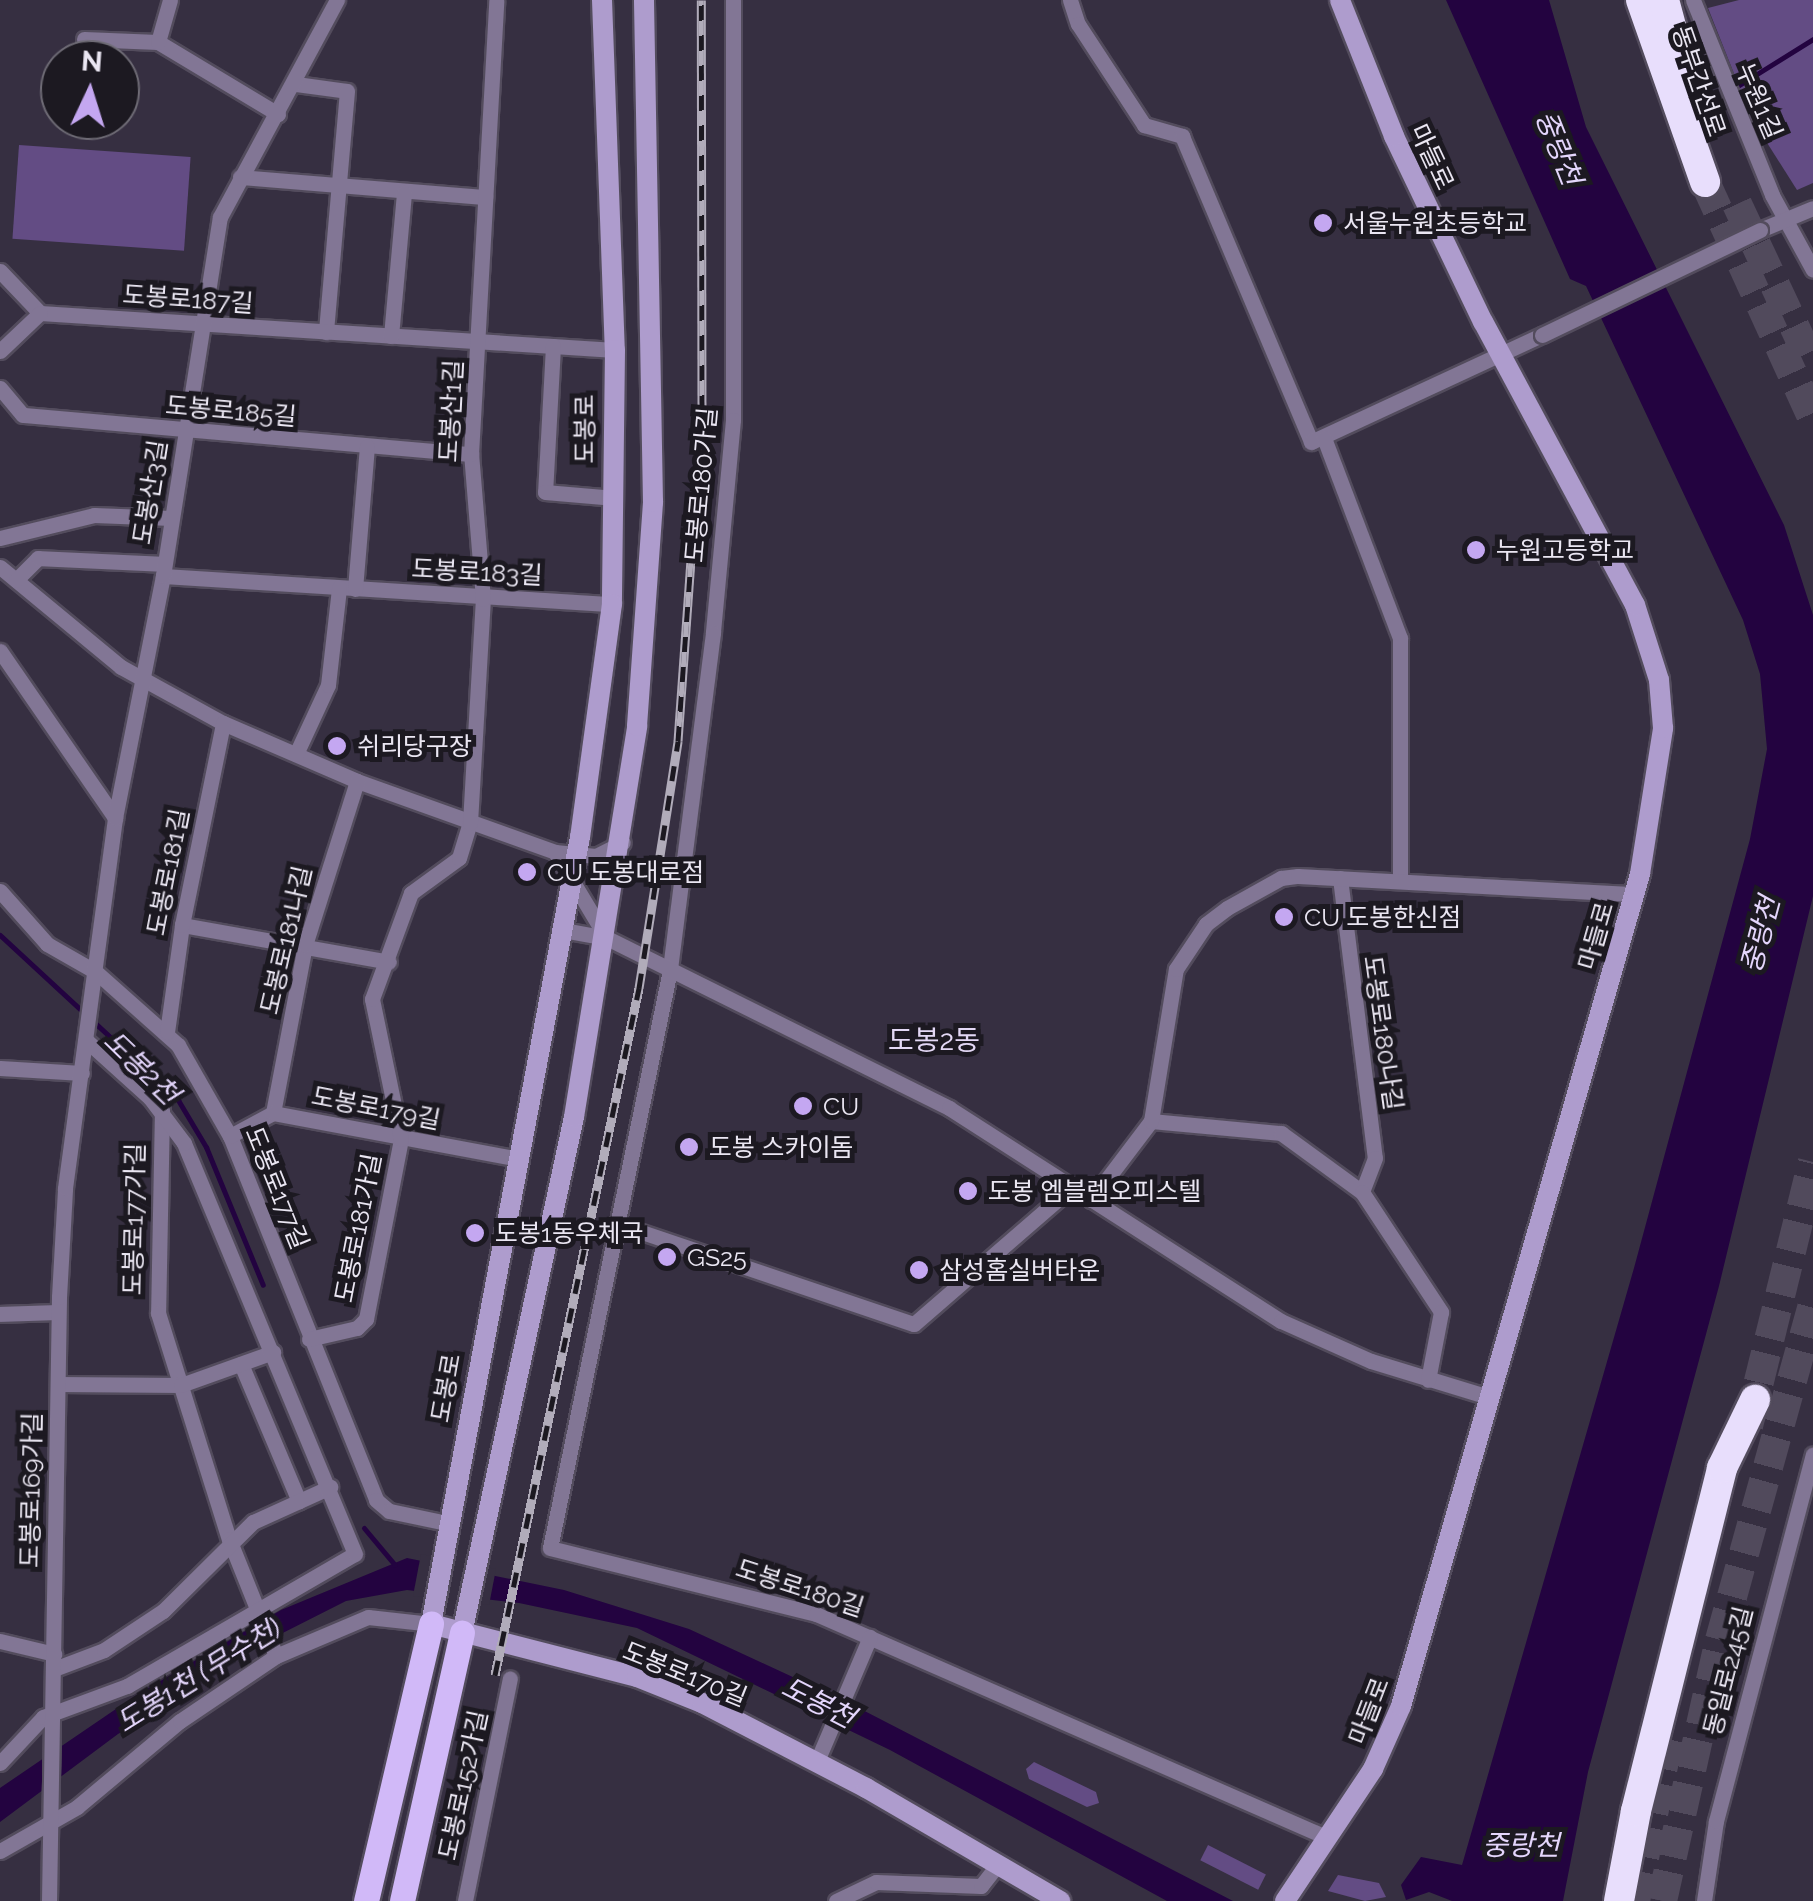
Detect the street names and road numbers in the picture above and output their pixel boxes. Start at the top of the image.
street label: 동부간선로 [1666,22,1732,140]
street label: 누원1길 [1730,58,1788,144]
street label: 마들로 [1404,119,1460,195]
street label: 도봉로187길 [122,279,254,319]
street label: 도봉산1길 [433,359,469,463]
street label: 도봉로185길 [164,390,298,432]
street label: 도봉로 [570,395,600,463]
street label: 도봉로180가길 [679,406,723,564]
street label: 도봉산3길 [127,438,173,546]
street label: 도봉로183길 [411,554,543,590]
street label: 도봉로181길 [141,806,195,938]
street label: 도봉로181나길 [254,863,318,1017]
street label: 마들로 [1572,899,1620,973]
street label: 도봉로180나길 [1357,954,1409,1112]
street label: 도봉로179길 [309,1081,443,1135]
street label: 도봉로177길 [239,1122,315,1254]
street label: 도봉로177가길 [118,1143,150,1295]
street label: 도봉로181가길 [329,1151,387,1305]
street label: 도봉로 [425,1351,467,1425]
street label: 도봉로169가길 [15,1412,47,1568]
street label: 도봉로180길 [732,1553,868,1623]
street label: 동일로245길 [1697,1603,1759,1739]
street label: 도봉로170길 [619,1636,751,1712]
street label: 마들로 [1343,1673,1395,1749]
street label: 도봉로152가길 [432,1707,494,1863]

